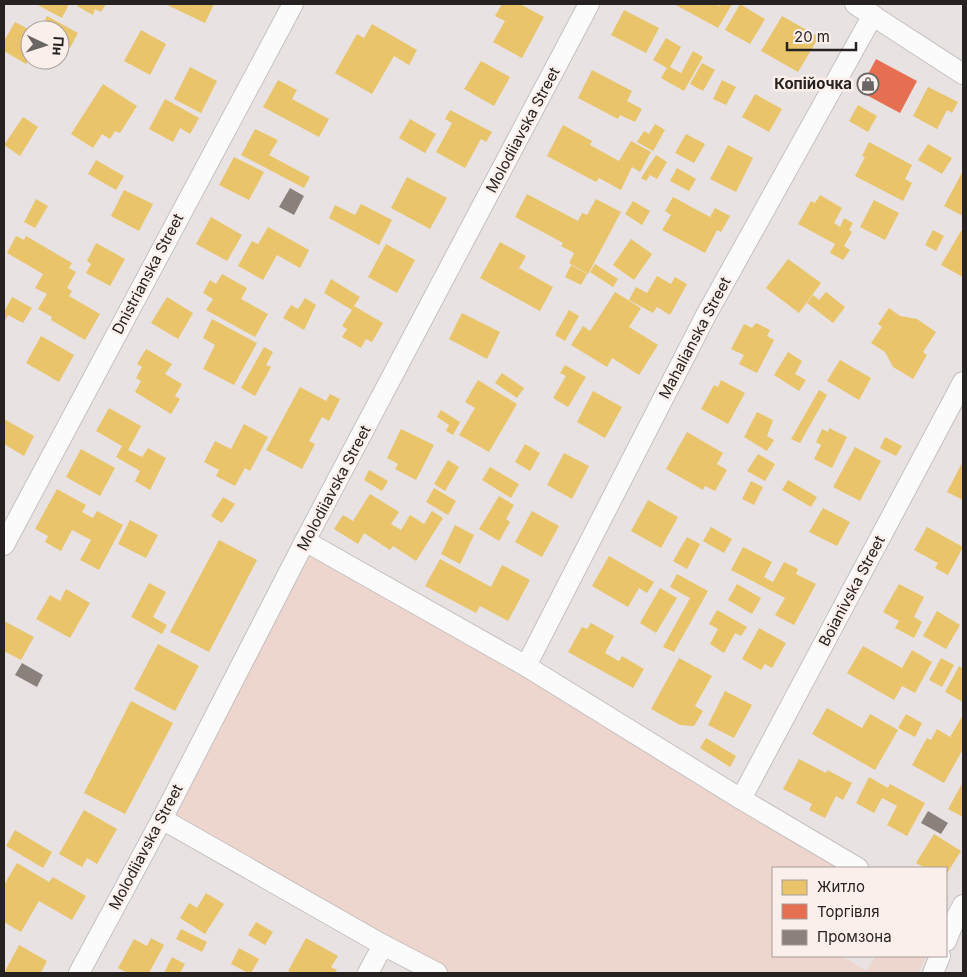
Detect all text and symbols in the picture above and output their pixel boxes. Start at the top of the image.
north arrow [20,20,70,70]
scale bar [787,20,856,52]
text: 20 m [794,27,830,46]
text: Пн [49,36,68,56]
street label: Molodiiavska Street [481,64,564,196]
shop icon: Копійочка [856,72,880,96]
place label: Копійочка [774,74,852,93]
street label: Dnistrianska Street [108,210,187,337]
street label: Mahalianska Street [654,274,735,402]
street label: Molodiiavska Street [292,422,375,554]
street label: Boianivska Street [814,532,889,649]
street label: Molodiiavska Street [104,781,187,913]
legend [772,867,947,957]
text: Житло [817,877,865,896]
text: Торгівля [817,902,880,921]
text: Промзона [817,927,892,946]

